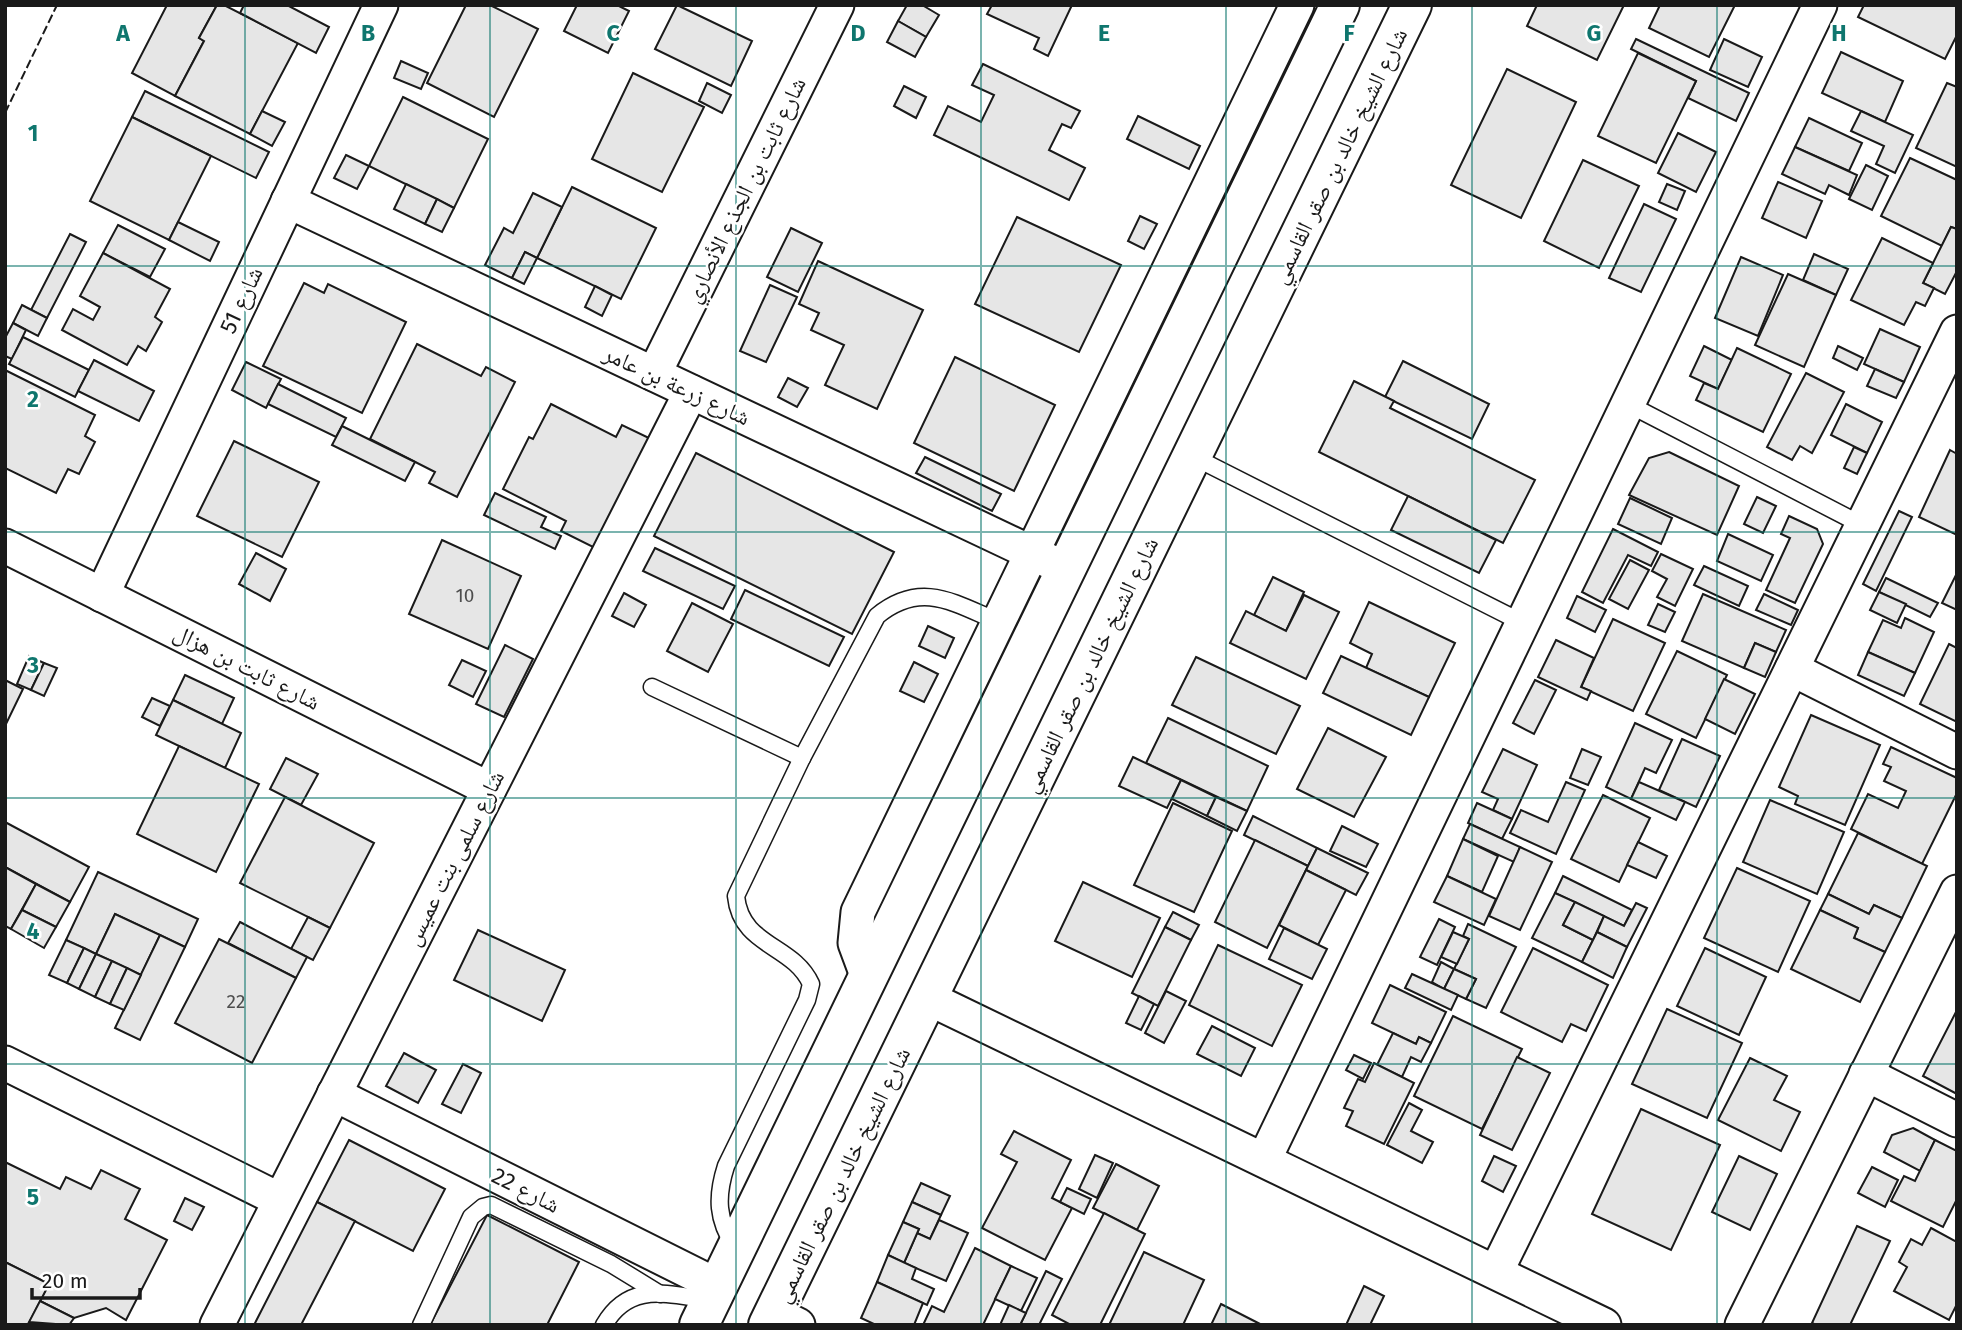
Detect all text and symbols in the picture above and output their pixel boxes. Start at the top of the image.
text: A [115,19,130,47]
text: B [361,19,375,47]
text: C [606,19,620,47]
text: D [851,19,866,47]
text: E [1098,19,1110,47]
text: F [1343,19,1355,47]
text: G [1587,19,1601,47]
text: H [1831,19,1847,47]
street label: شارع الشيخ خالد بن صقر القاسمي [1265,23,1418,291]
street label: شارع ثابت بن الجذع الأنصاري [678,73,816,310]
text: 1 [28,119,38,147]
street label: شارع 51 [213,262,269,338]
street label: شارع زرعة بن عامر [598,338,755,432]
text: 2 [27,385,39,413]
street label: شارع الشيخ خالد بن صقر القاسمي [1016,532,1169,800]
house number: 10 [456,584,474,607]
street label: شارع ثابت بن هزال [169,618,325,717]
text: 3 [26,651,39,679]
street label: شارع سلمى بنت عميس [398,766,511,951]
text: 4 [27,917,40,945]
house number: 22 [227,990,245,1013]
street label: شارع الشيخ خالد بن صقر القاسمي [768,1042,921,1310]
street label: شارع 22 [487,1161,565,1220]
text: 5 [27,1183,39,1211]
scale bar [32,1256,140,1300]
text: 20 m [42,1268,88,1294]

